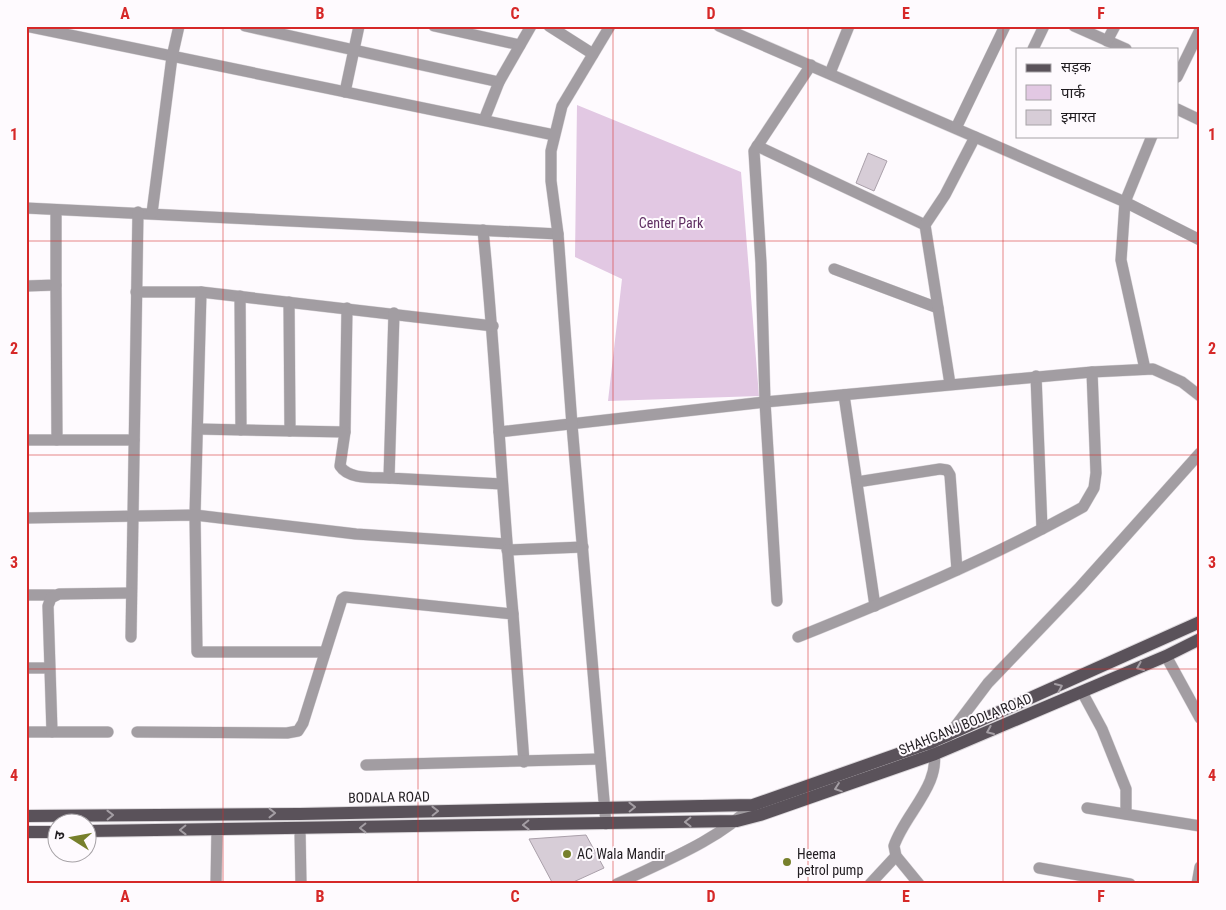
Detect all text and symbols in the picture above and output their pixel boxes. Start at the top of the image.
text: A [120,4,130,23]
text: B [316,4,325,23]
text: C [510,4,520,23]
text: D [706,4,716,23]
text: E [902,4,910,23]
text: F [1097,4,1105,23]
legend [1016,48,1178,138]
text: सड़क [1061,58,1091,76]
text: पार्क [1061,84,1085,102]
text: इमारत [1061,108,1096,126]
text: 1 [10,125,18,144]
text: 1 [1208,125,1216,144]
park label: Center Park [639,215,704,231]
text: 2 [10,339,18,358]
text: 2 [1208,339,1216,358]
text: 3 [10,553,18,572]
text: 3 [1208,553,1216,572]
one-way arrow [1136,661,1145,672]
one-way arrow [1054,682,1063,693]
street label: SHAHGANJ BODLA ROAD [896,690,1034,758]
one-way arrow [986,724,995,735]
text: 4 [10,766,18,785]
text: 4 [1208,766,1216,785]
one-way arrow [834,782,843,792]
street label: BODALA ROAD [348,788,430,806]
one-way arrow [629,802,637,812]
one-way arrow [432,806,439,816]
one-way arrow [269,808,277,818]
one-way arrow [106,810,114,820]
north arrow [48,812,98,862]
one-way arrow [684,817,692,827]
one-way arrow [521,820,529,830]
one-way arrow [359,823,367,834]
one-way arrow [179,825,186,835]
text: उ [51,829,68,841]
place label: AC Wala Mandir [577,846,665,862]
place label: Heema petrol pump [797,846,863,878]
marker: AC Wala Mandir [561,848,573,860]
marker: Heema petrol pump [781,856,793,868]
text: A [120,887,130,906]
text: B [316,887,325,906]
text: C [510,887,520,906]
text: D [706,887,716,906]
text: E [902,887,910,906]
text: F [1097,887,1105,906]

